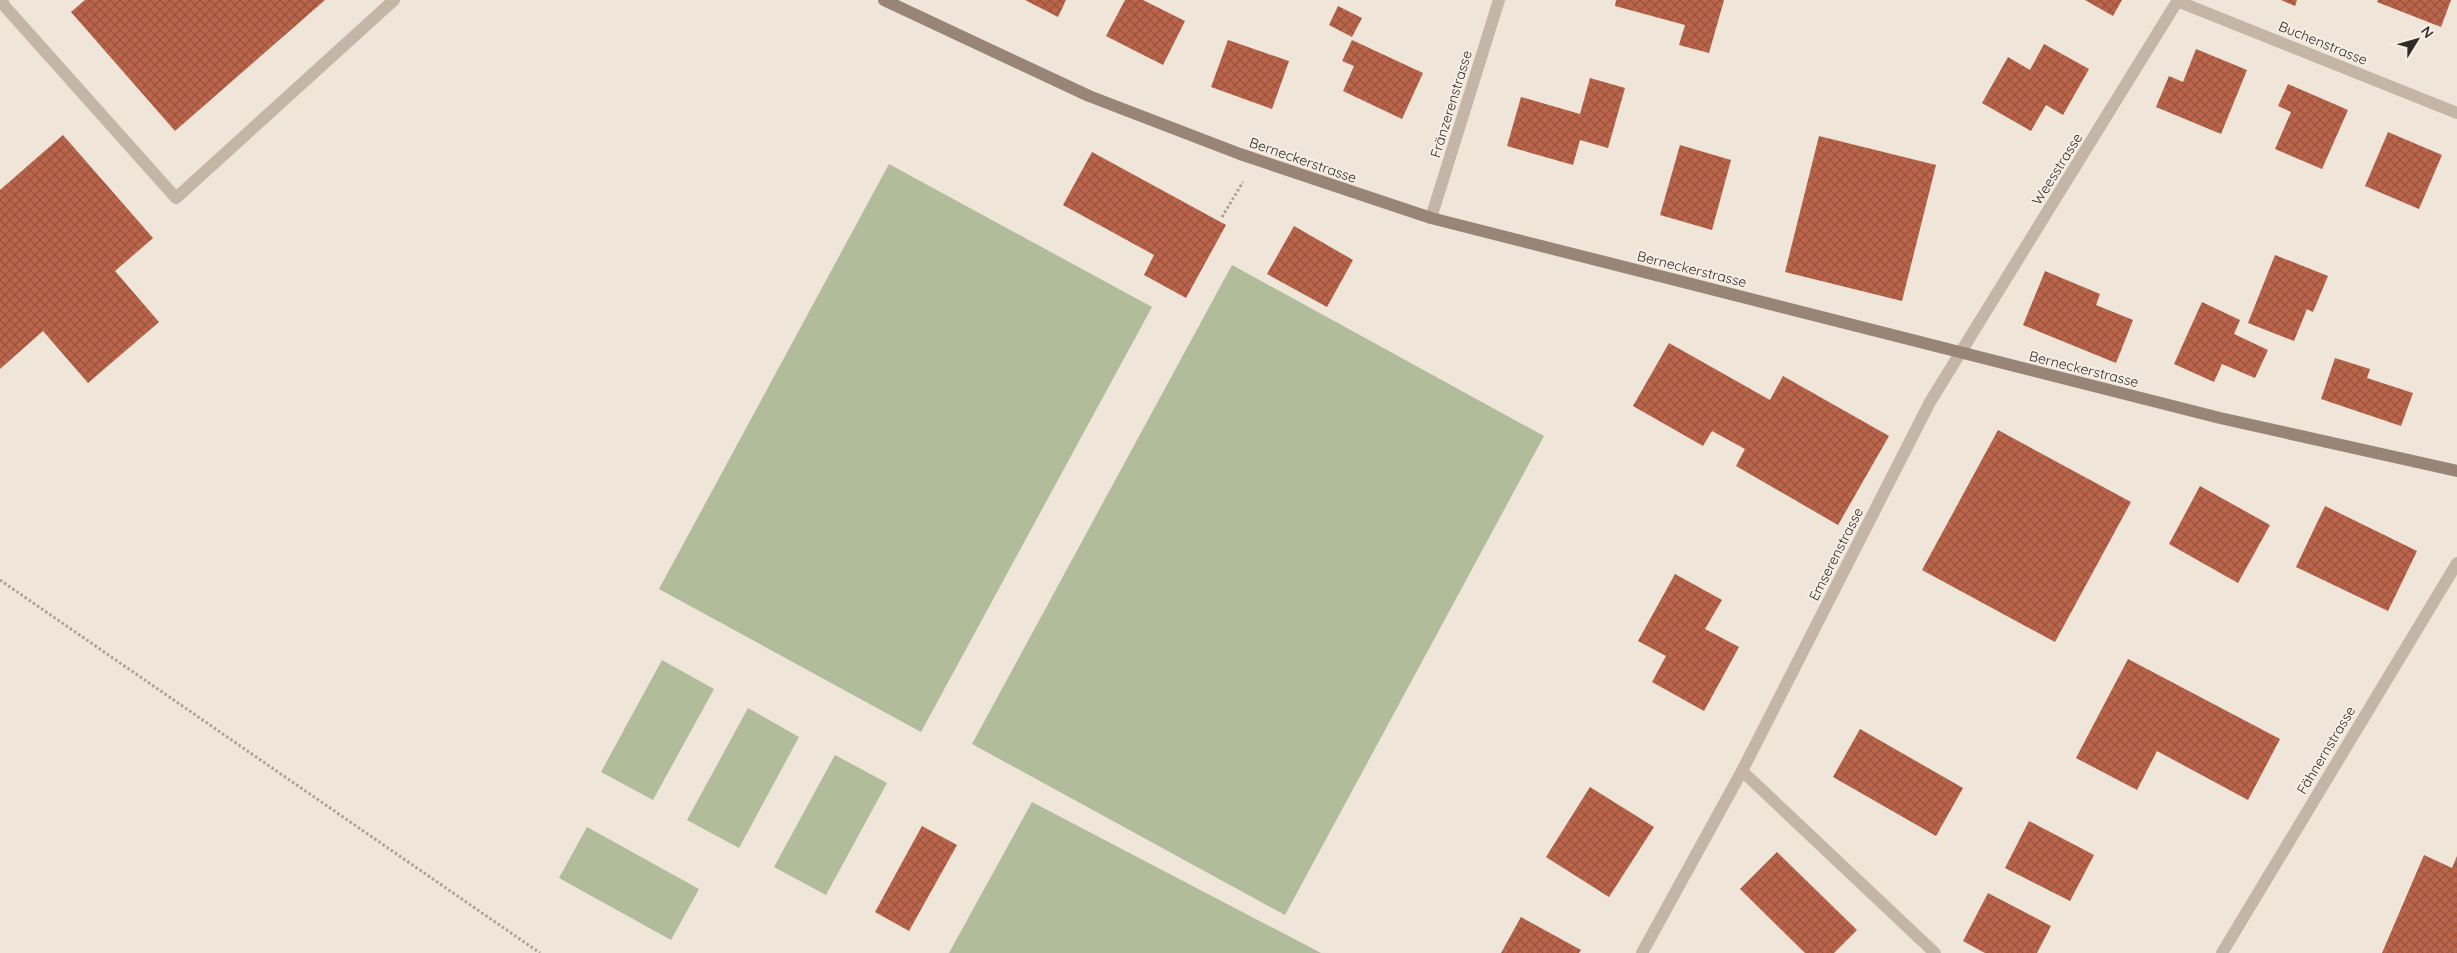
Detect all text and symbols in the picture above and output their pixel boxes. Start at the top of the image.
north arrow [2392,15,2442,65]
street label: Buchenstrasse [2276,17,2370,69]
text: N [2417,23,2438,42]
street label: Fränzerenstrasse [1426,48,1476,160]
street label: Weesstrasse [2028,129,2086,208]
street label: Berneckerstrasse [1247,133,1359,187]
street label: Berneckerstrasse [1635,247,1749,291]
street label: Berneckerstrasse [2027,347,2141,391]
street label: Emserenstrasse [1805,504,1867,604]
street label: Fähnernstrasse [2293,703,2359,797]

